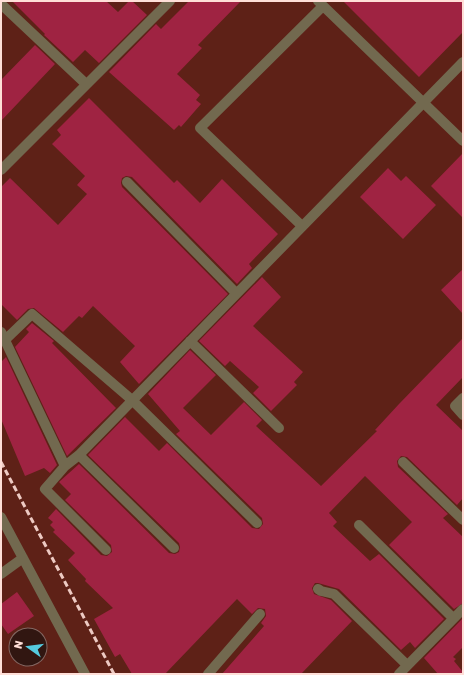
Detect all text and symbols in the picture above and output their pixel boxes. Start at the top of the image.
north arrow [8,627,48,667]
text: N [12,639,26,650]

